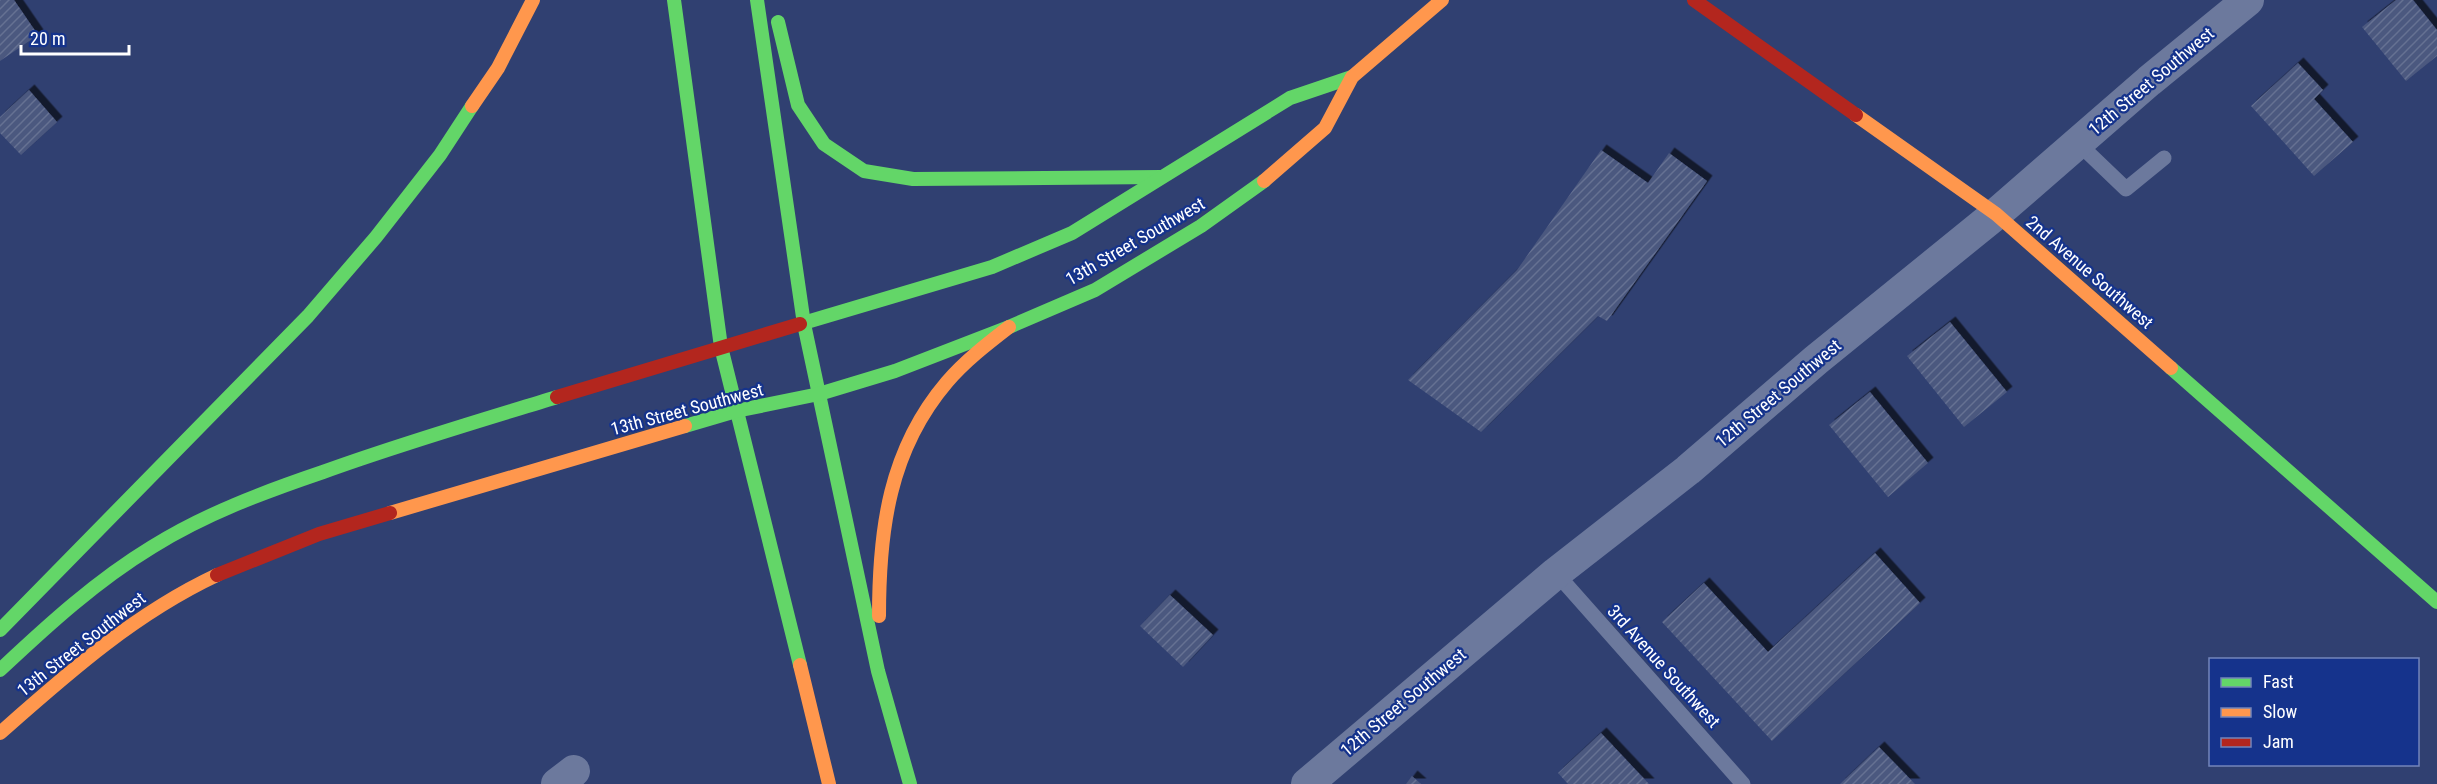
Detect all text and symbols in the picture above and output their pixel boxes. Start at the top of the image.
scale bar [21,18,129,56]
street label: 12th Street Southwest [2084,22,2218,140]
text: 20 m [30,28,65,49]
street label: 13th Street Southwest [1062,193,1208,289]
street label: 2nd Avenue Southwest [2022,211,2158,333]
street label: 12th Street Southwest [1711,334,1845,452]
street label: 13th Street Southwest [608,379,766,439]
street label: 13th Street Southwest [13,587,149,701]
street label: 3rd Avenue Southwest [1603,600,1725,732]
street label: 12th Street Southwest [1336,643,1470,761]
legend [2209,658,2419,766]
text: Fast [2263,671,2294,692]
text: Slow [2263,701,2298,722]
text: Jam [2263,731,2294,752]

